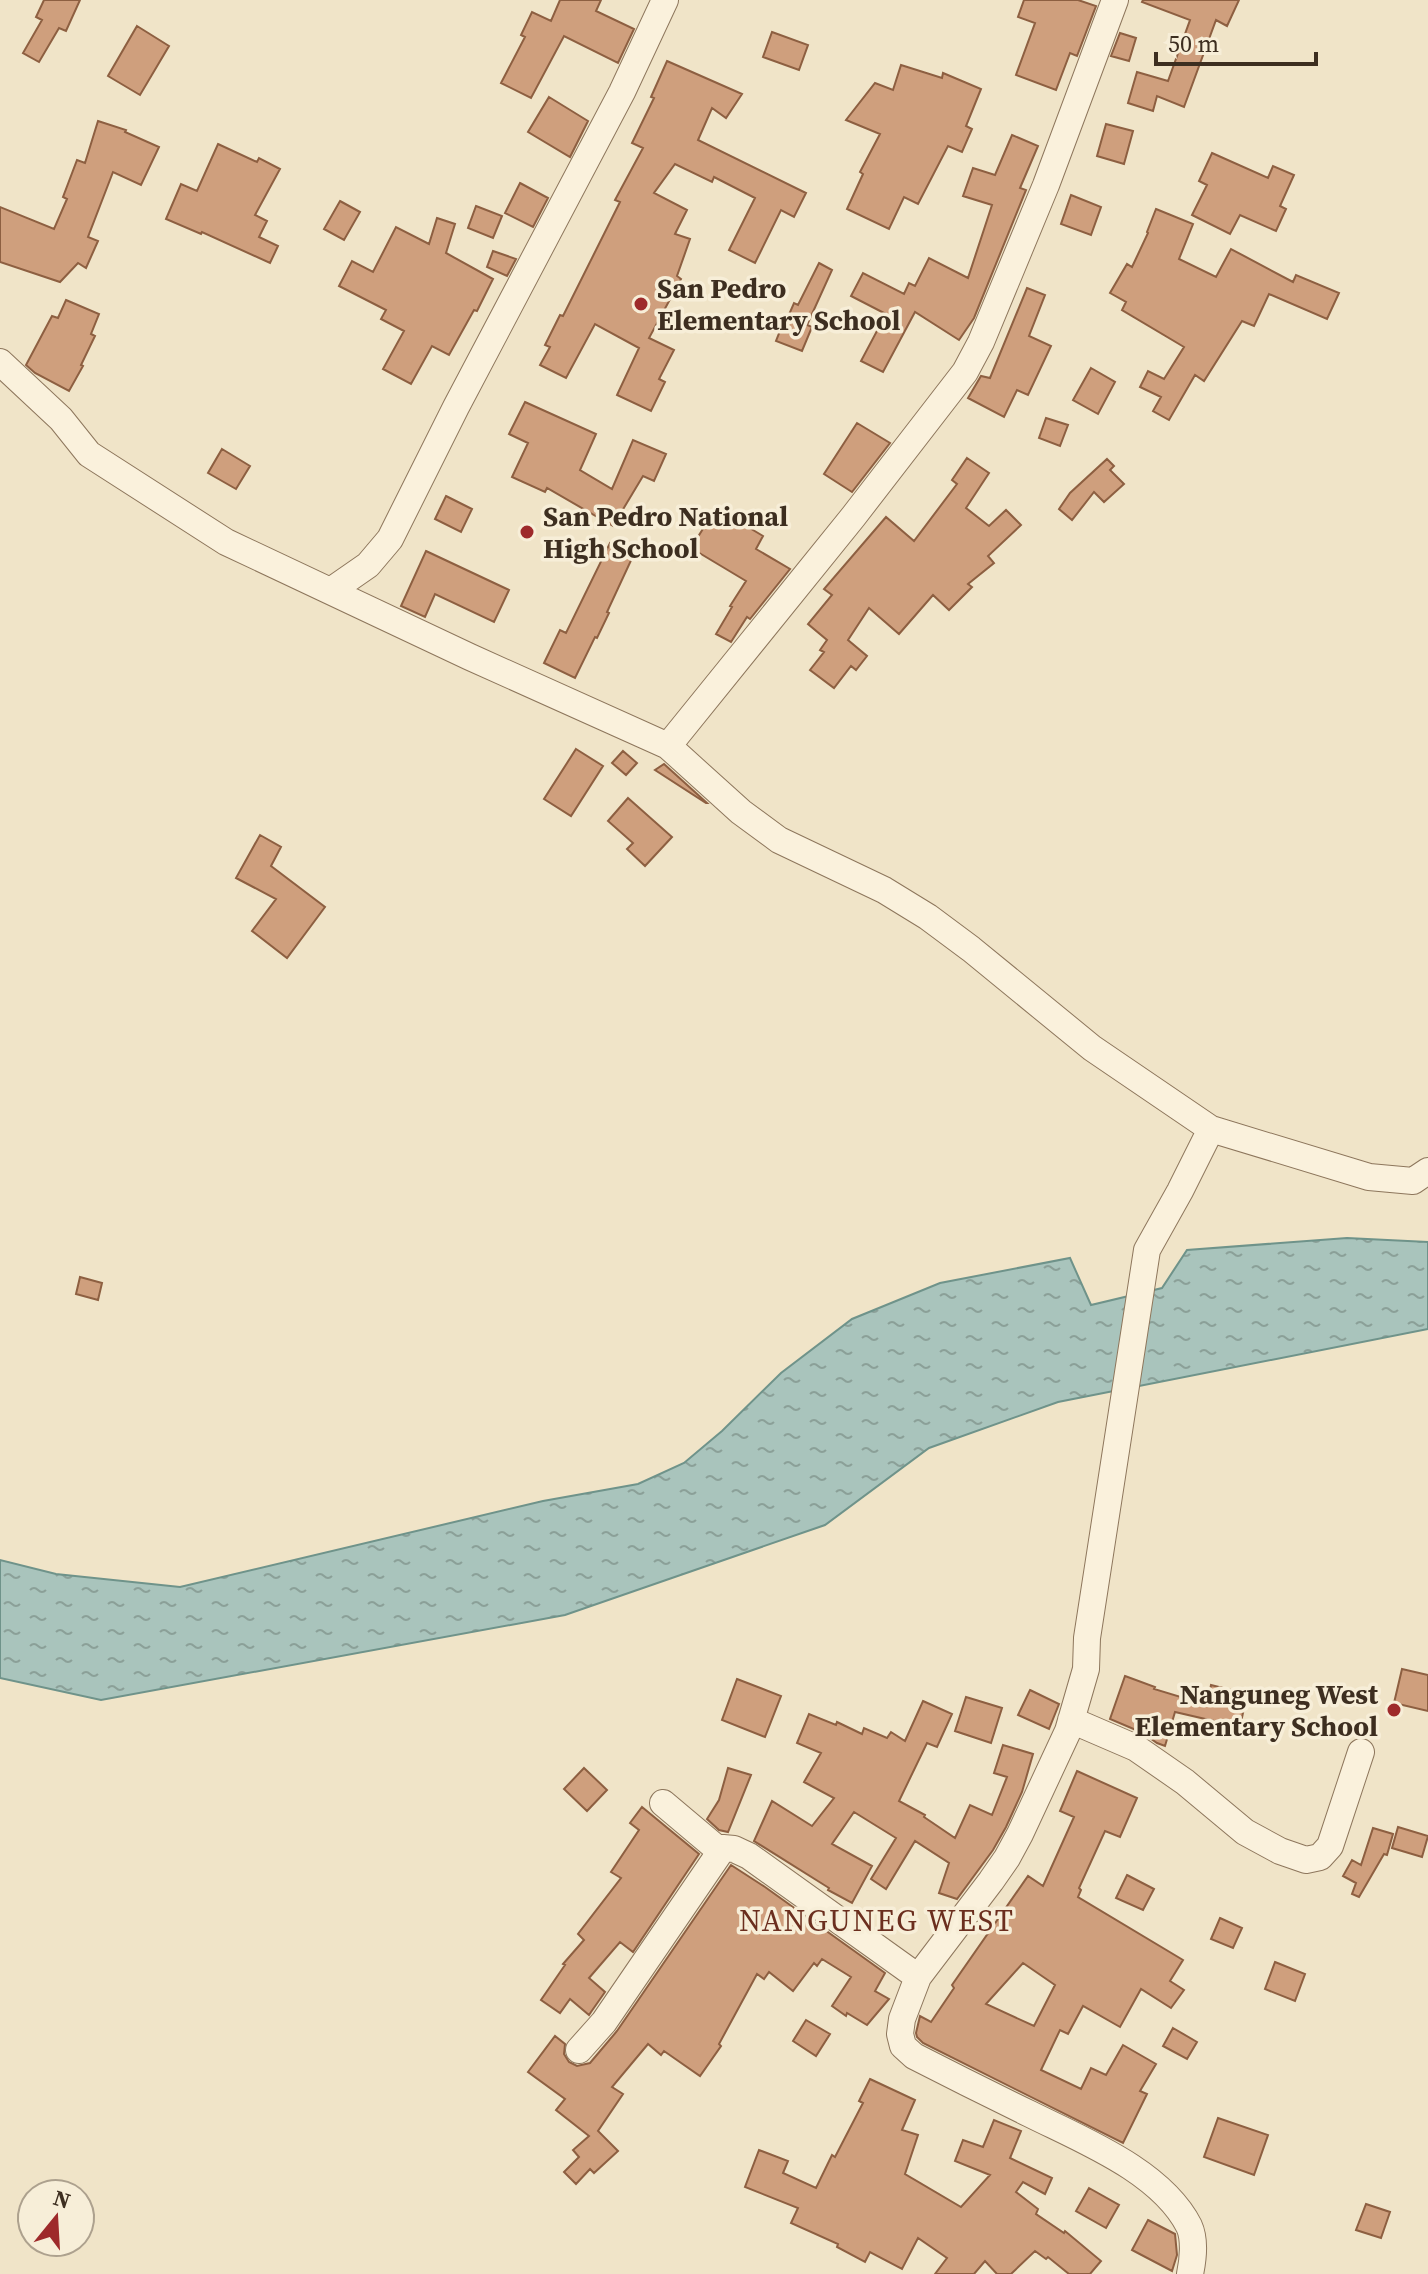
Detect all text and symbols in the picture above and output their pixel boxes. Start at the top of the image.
scale bar [1156,16,1316,66]
text: 50 m [1168,27,1219,60]
place label: San Pedro Elementary School [657,269,901,339]
marker: San Pedro Elementary School [632,295,650,313]
place label: San Pedro National High School [543,497,788,567]
marker: San Pedro National High School [518,523,536,541]
place label: Nanguneg West Elementary School [1134,1675,1379,1745]
marker: Nanguneg West Elementary School [1385,1701,1403,1719]
district label: NANGUNEG WEST [739,1900,1015,1941]
north arrow [16,2178,96,2258]
text: N [50,2182,74,2216]

